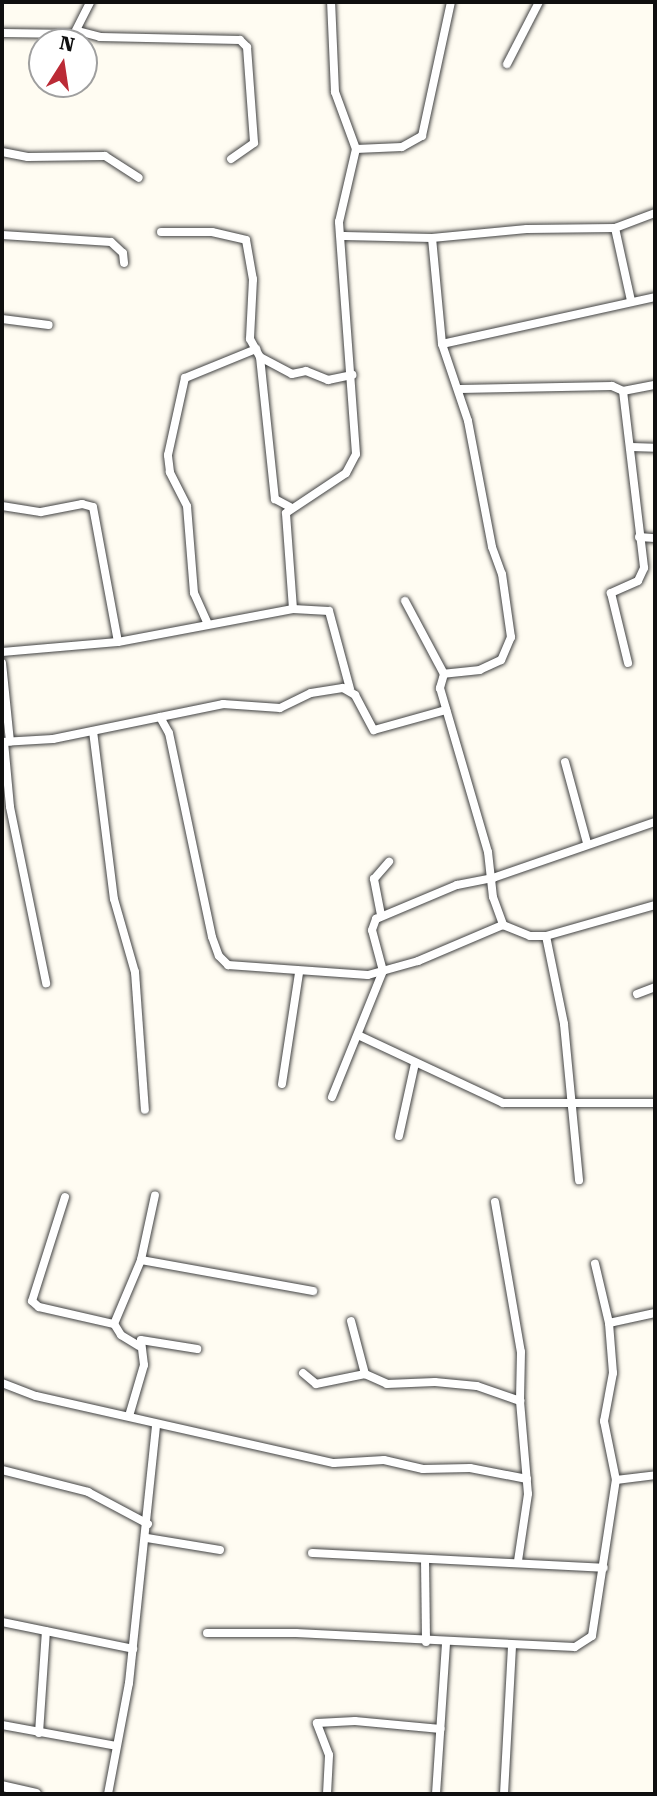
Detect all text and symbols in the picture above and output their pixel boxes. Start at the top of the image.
north arrow [28,28,98,98]
text: N [57,31,77,57]

